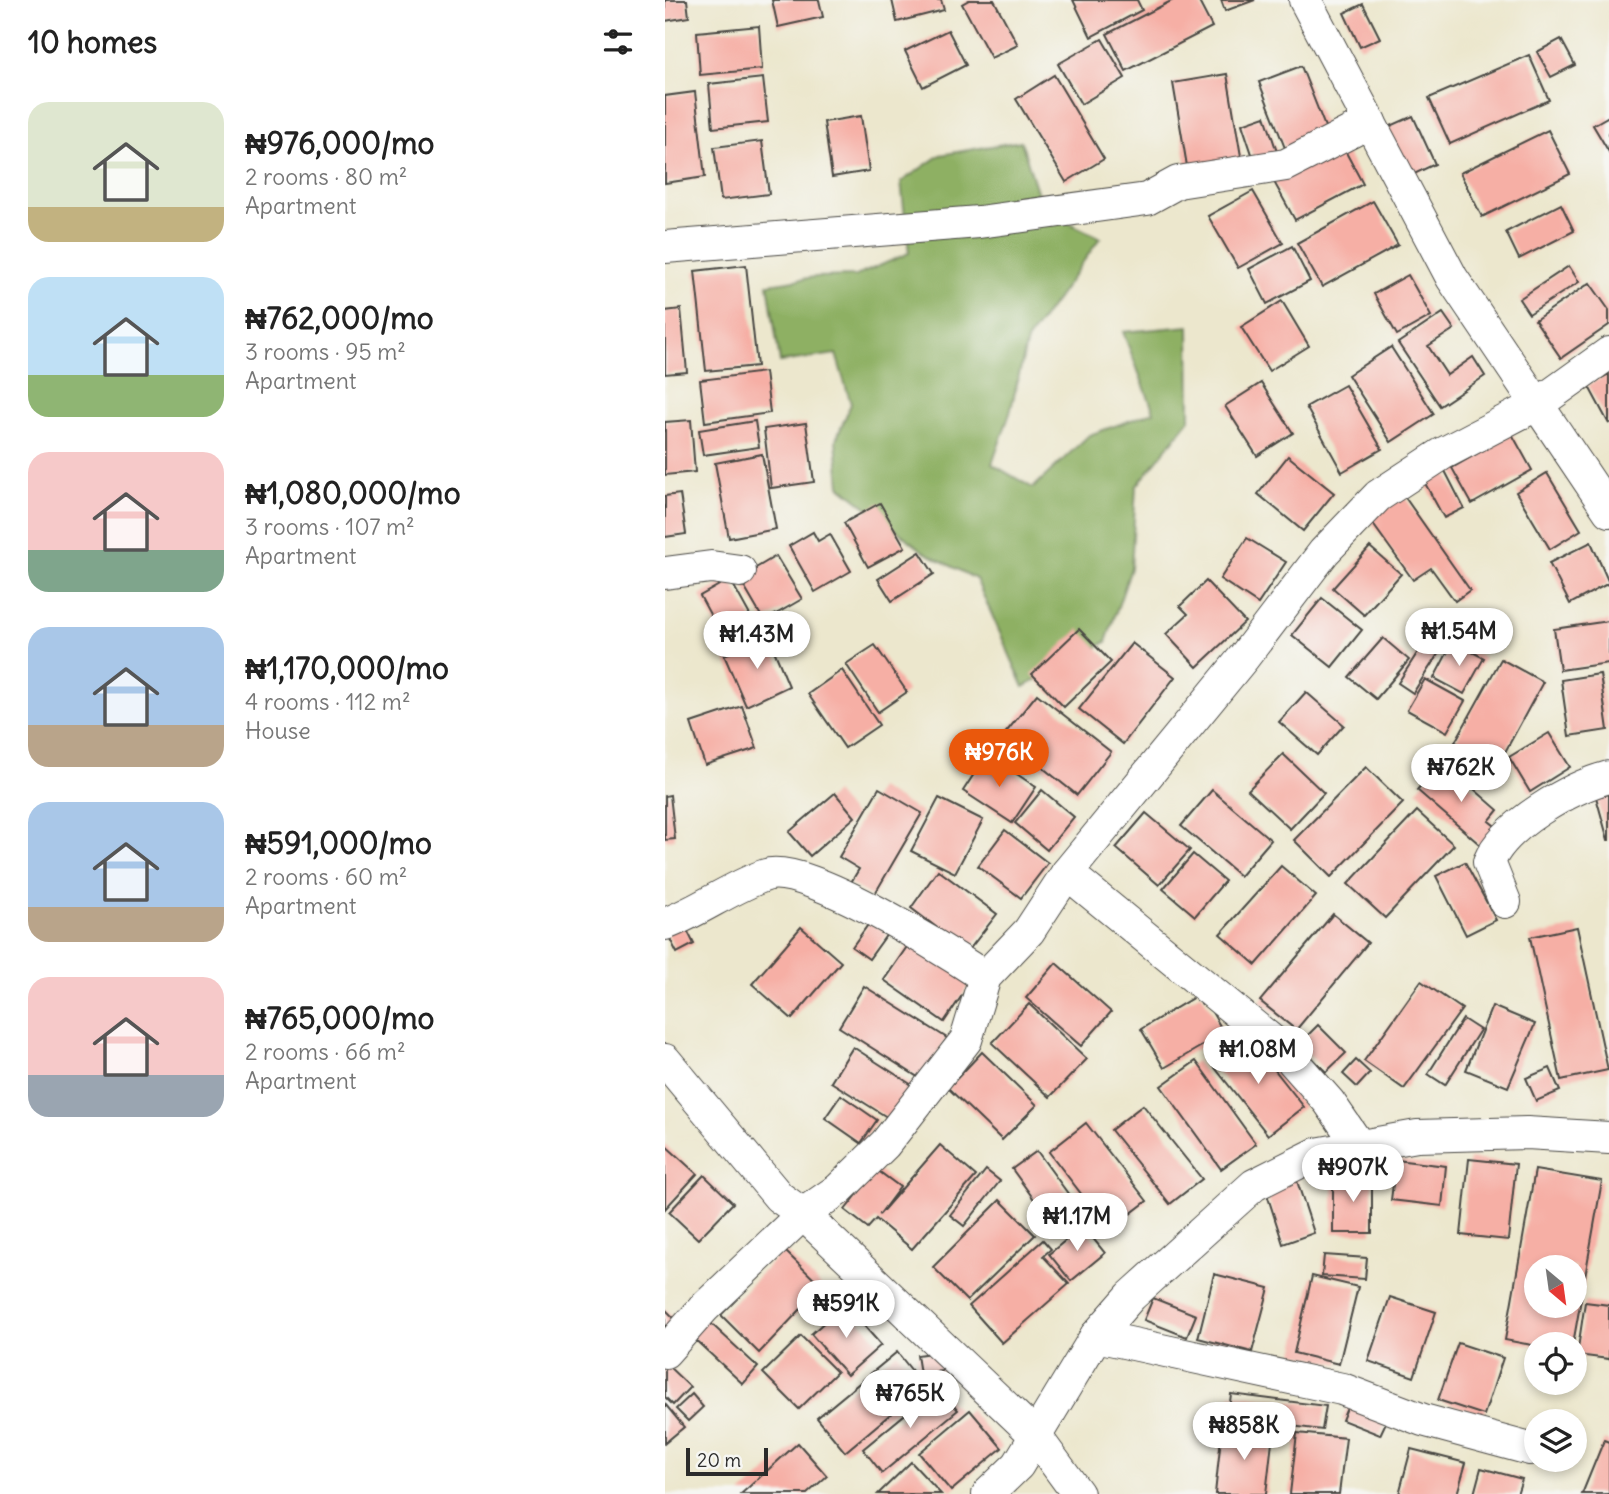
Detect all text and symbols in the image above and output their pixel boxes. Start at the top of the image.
text: 10 homes [28,23,157,61]
icon: filters [599,23,637,61]
text: ₦976,000/mo [245,124,434,162]
icon: home [84,130,168,214]
text: 2 rooms · 80 m² [245,162,407,191]
text: Apartment [245,191,357,220]
text: ₦762,000/mo [245,299,434,337]
icon: home [84,305,168,389]
text: 3 rooms · 95 m² [245,337,406,366]
text: Apartment [245,366,357,395]
text: ₦1,080,000/mo [245,474,461,512]
icon: home [84,480,168,564]
text: 3 rooms · 107 m² [245,512,415,541]
text: Apartment [245,541,357,570]
pin: ₦1.54M [1402,608,1516,668]
pin: ₦1.43M [700,612,814,671]
text: ₦1.54M [1421,616,1497,645]
text: ₦1.43M [719,619,795,648]
text: ₦1,170,000/mo [245,649,449,687]
icon: home [84,655,168,739]
text: 4 rooms · 112 m² [245,687,411,716]
text: House [245,716,311,745]
pin: ₦976K [950,730,1048,789]
text: ₦976K [965,737,1033,766]
pin: ₦762K [1412,744,1510,804]
text: ₦762K [1427,752,1495,781]
text: ₦591,000/mo [245,824,432,862]
icon: home [84,830,168,914]
text: 2 rooms · 60 m² [245,862,407,891]
text: Apartment [245,891,357,920]
text: ₦765,000/mo [245,999,434,1037]
icon: home [84,1005,168,1089]
pin: ₦1.08M [1201,1026,1315,1086]
text: ₦1.08M [1219,1034,1297,1063]
text: 2 rooms · 66 m² [245,1037,406,1066]
text: Apartment [245,1066,357,1095]
pin: ₦907K [1304,1144,1402,1204]
text: ₦907K [1318,1152,1388,1181]
pin: ₦1.17M [1020,1194,1134,1253]
text: ₦1.17M [1043,1201,1111,1230]
north arrow [1524,1255,1587,1318]
map controls [1524,1255,1587,1472]
pin: ₦591K [797,1280,895,1340]
text: ₦591K [813,1288,879,1317]
button: locate [1524,1332,1587,1395]
pin: ₦765K [861,1370,959,1430]
text: ₦765K [876,1378,944,1407]
pin: ₦858K [1195,1402,1293,1462]
button: layers [1524,1409,1587,1472]
text: ₦858K [1209,1410,1279,1439]
scale bar [686,1445,768,1477]
text: 20 m [697,1448,741,1472]

